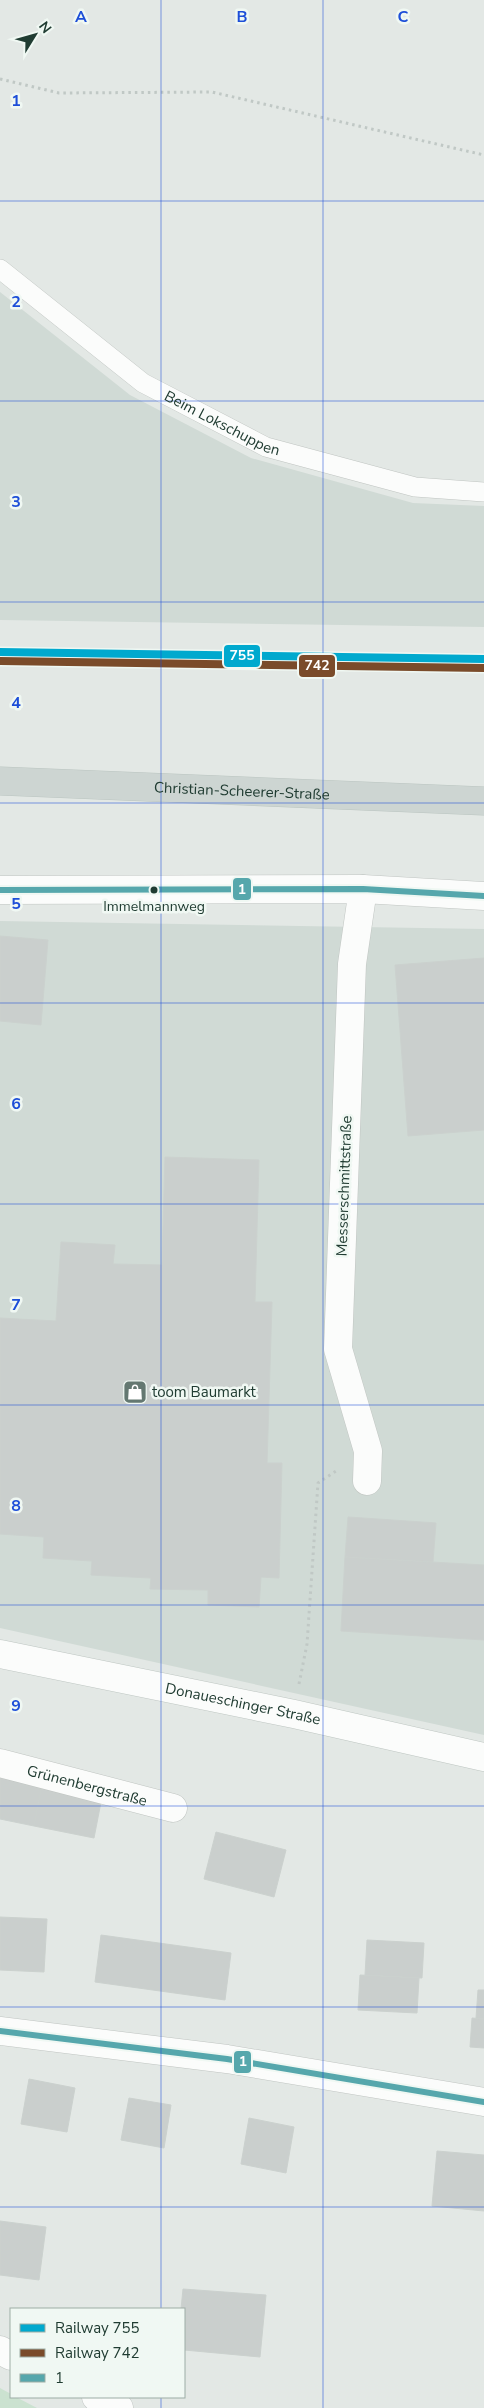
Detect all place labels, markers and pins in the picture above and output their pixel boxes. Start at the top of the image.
marker: Immelmannweg [149,885,159,895]
place label: Immelmannweg [103,897,205,916]
shop icon: toom Baumarkt [122,1379,148,1405]
place label: toom Baumarkt [152,1382,257,1402]

